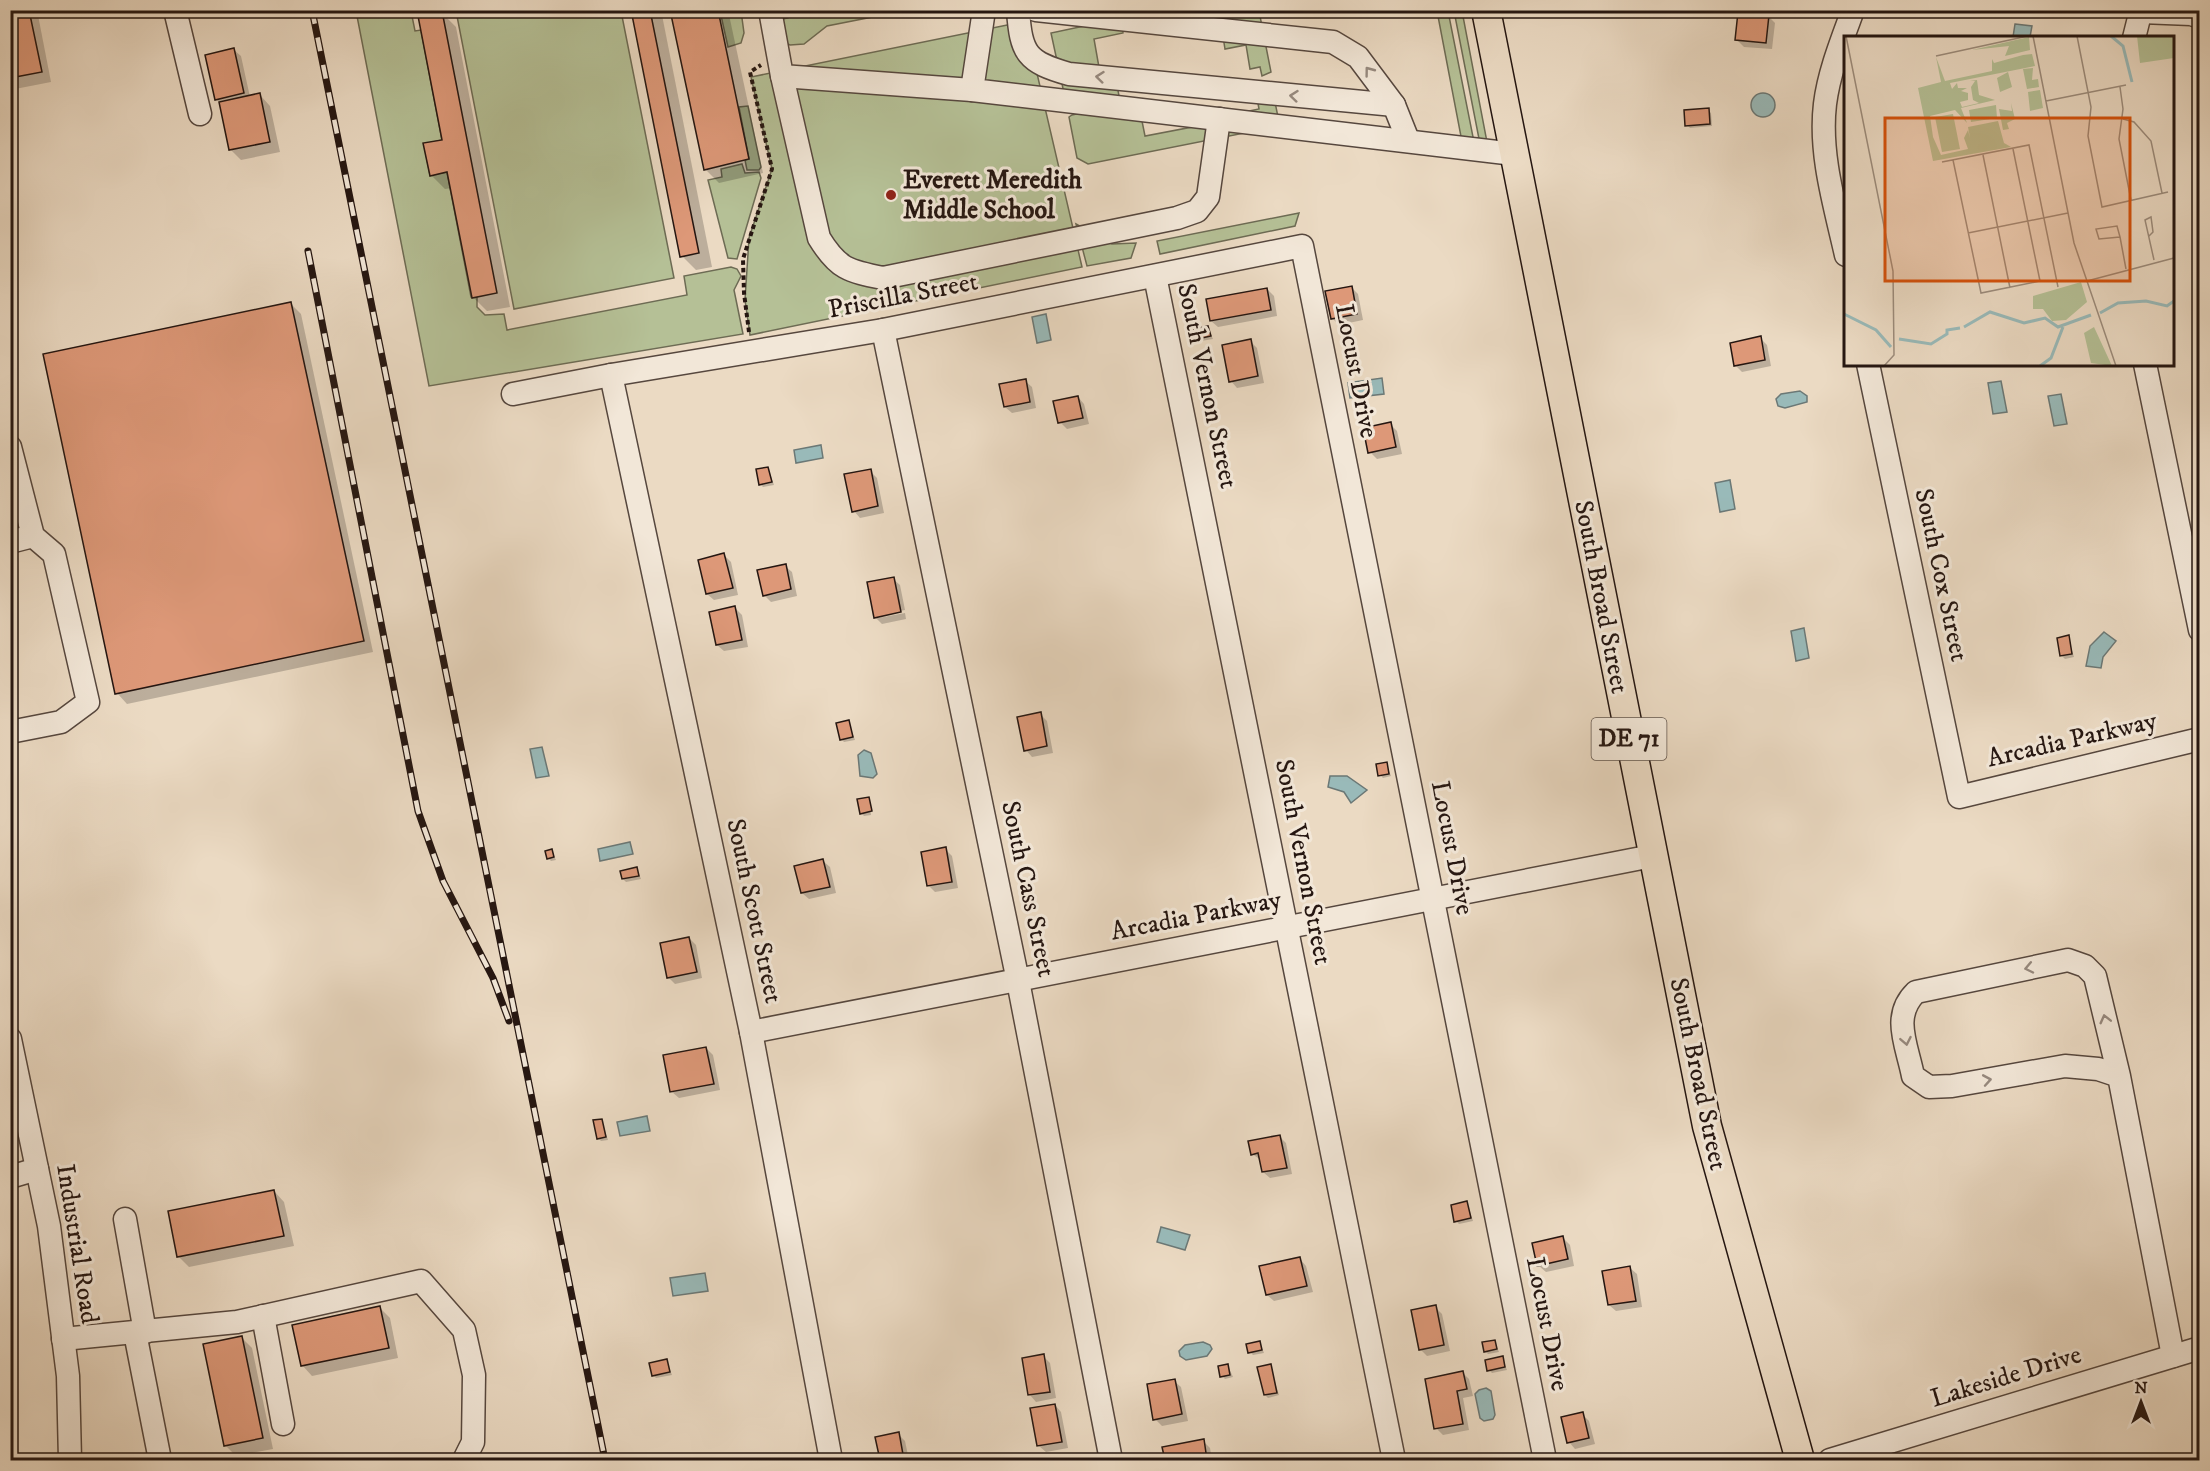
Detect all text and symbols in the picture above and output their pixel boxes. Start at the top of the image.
inset map [1844,36,2174,366]
one-way arrow [1365,67,1376,78]
one-way arrow [1095,71,1104,84]
one-way arrow [1289,90,1299,103]
place label: Everett Meredith Middle School [903,164,1082,227]
marker: Everett Meredith Middle School [884,188,898,202]
street label: Priscilla Street [825,265,981,327]
street label: South Vernon Street [1169,281,1245,491]
street label: Locust Drive [1327,301,1385,441]
street label: South Cox Street [1907,485,1975,665]
street label: South Broad Street [1566,498,1636,696]
street label: Arcadia Parkway [1984,704,2161,776]
road number: DE 71 [1592,718,1666,760]
street label: South Vernon Street [1267,756,1339,968]
street label: Locust Drive [1423,778,1481,918]
street label: South Cass Street [993,798,1063,980]
street label: South Scott Street [718,816,790,1006]
street label: Arcadia Parkway [1108,883,1285,949]
one-way arrow [2024,961,2034,974]
street label: South Broad Street [1661,975,1735,1173]
one-way arrow [2100,1015,2113,1025]
one-way arrow [1899,1036,1912,1046]
one-way arrow [1982,1074,1992,1087]
street label: Industrial Road [48,1162,106,1326]
street label: Locust Drive [1518,1254,1576,1394]
street label: Lakeside Drive [1927,1338,2085,1416]
north arrow [2111,1372,2171,1432]
text: N [2134,1378,2148,1398]

